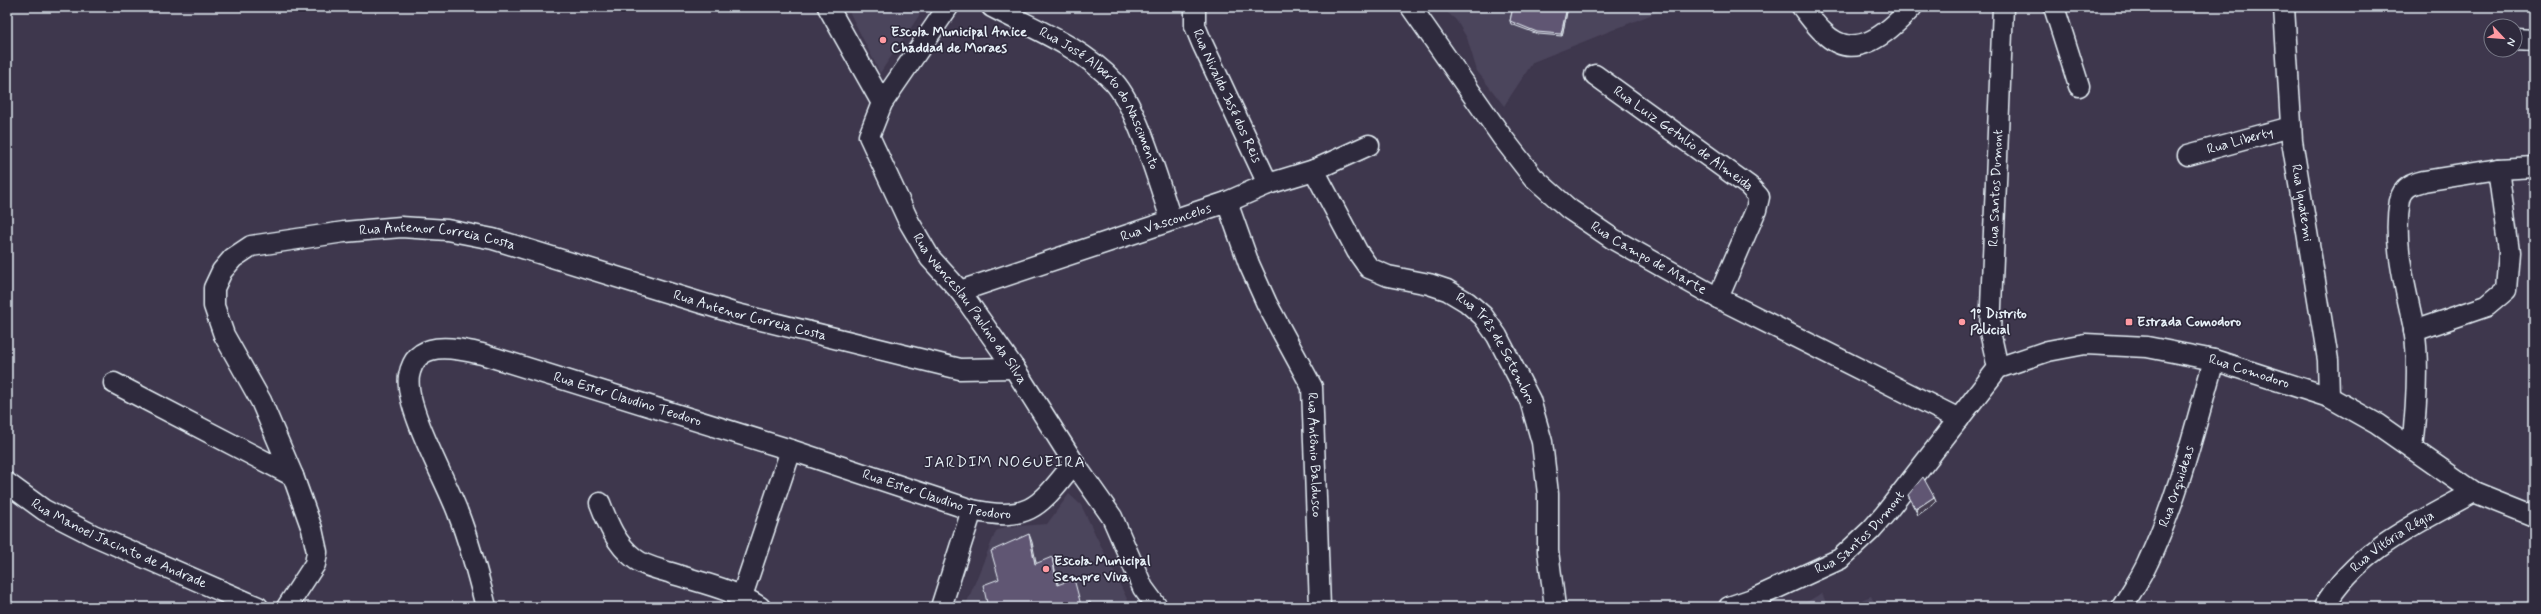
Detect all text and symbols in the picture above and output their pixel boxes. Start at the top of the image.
north arrow [2483,18,2523,58]
place label: Escola Municipal Anice Chaddad de Moraes [891,23,1027,57]
street label: Rua José Alberto do Nascimento [1036,23,1163,172]
street label: Rua Nivaldo José dos Reis [1188,26,1266,166]
marker: Escola Municipal Anice Chaddad de Moraes [878,35,888,45]
text: N [2503,36,2519,48]
street label: Rua Luiz Getulio de Almeida [1610,82,1758,195]
street label: Rua Liberty [2205,123,2275,158]
street label: Rua Santos Dumont [1984,129,2007,247]
street label: Rua Iguatemi [2287,163,2317,243]
street label: Rua Vasconcelos [1118,199,1214,246]
street label: Rua Campo de Marte [1587,217,1710,299]
street label: Rua Antenor Correia Costa [358,218,518,254]
street label: Rua Wenceslau Paulino da Silva [909,230,1031,388]
street label: Rua Antenor Correia Costa [671,286,828,345]
street label: Rua Três de Setembro [1452,288,1540,407]
place label: 1º Distrito Policial [1970,305,2027,339]
place label: Estrada Comodoro [2137,313,2241,331]
marker: 1º Distrito Policial [1957,317,1967,327]
marker: Estrada Comodoro [2124,317,2134,327]
street label: Rua Comodoro [2207,350,2292,393]
street label: Rua Ester Claudino Teodoro [551,368,704,431]
street label: Rua Antônio Baldusco [1303,392,1326,518]
street label: Rua Orquideas [2155,443,2199,530]
district label: JARDIM NOGUEIRA [924,452,1086,473]
street label: Rua Ester Claudino Teodoro [860,465,1011,523]
street label: Rua Santos Dumont [1812,487,1909,578]
street label: Rua Manoel Jacinto de Andrade [27,494,210,593]
street label: Rua Vitória Régia [2346,506,2438,577]
place label: Escola Municipal Sempre Viva [1054,552,1151,586]
marker: Escola Municipal Sempre Viva [1041,564,1051,574]

